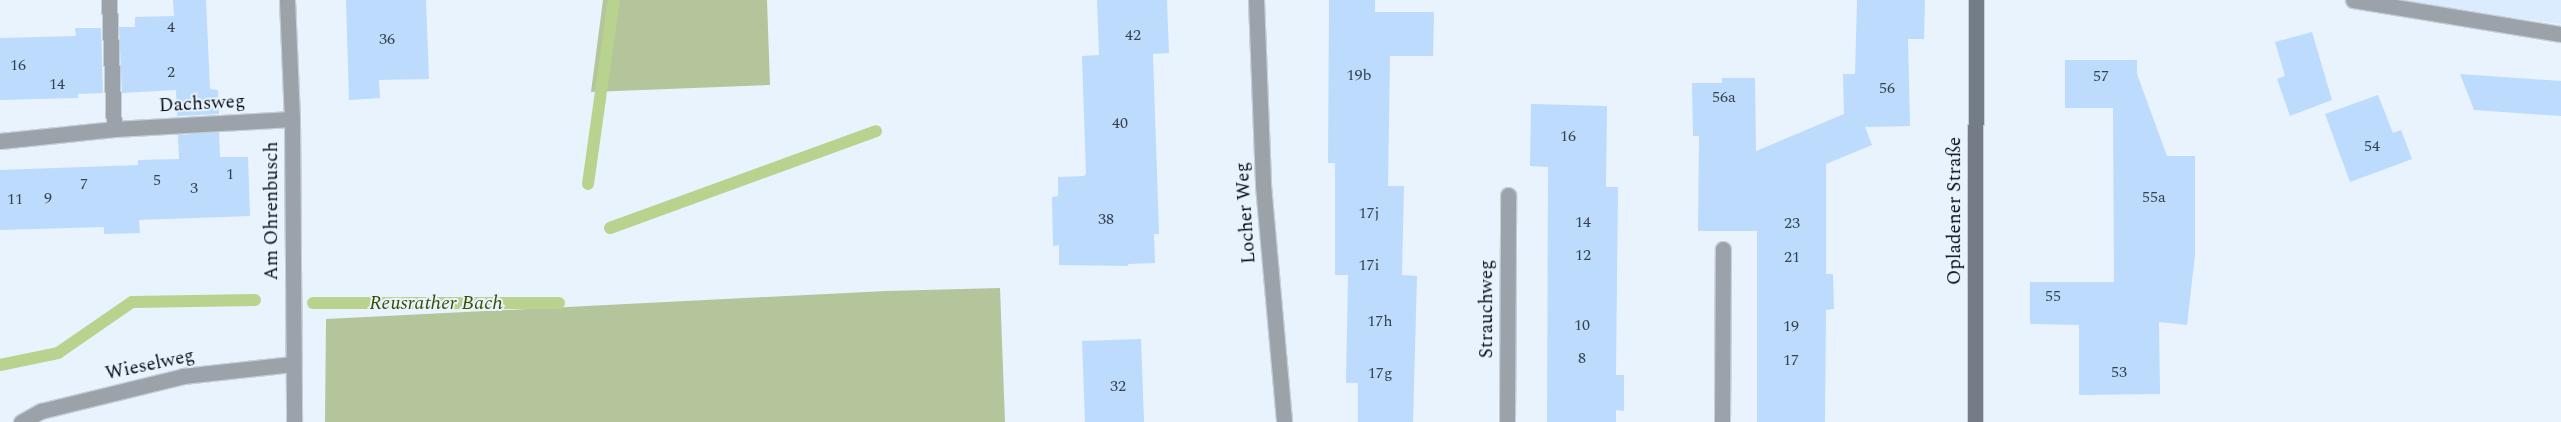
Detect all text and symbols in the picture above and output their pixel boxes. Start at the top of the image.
house number: 4 [167,17,175,37]
house number: 42 [1125,25,1141,45]
house number: 36 [379,29,395,49]
house number: 16 [10,55,26,75]
house number: 2 [167,62,175,82]
house number: 19b [1347,65,1371,85]
house number: 57 [2093,66,2109,86]
house number: 14 [49,74,65,94]
house number: 56 [1879,78,1895,98]
house number: 56a [1712,87,1736,107]
street label: Dachsweg [158,90,246,118]
house number: 40 [1112,113,1128,133]
house number: 16 [1560,126,1576,146]
house number: 54 [2364,136,2380,156]
street label: Opladener Straße [1944,137,1966,285]
street label: Am Ohrenbusch [261,141,283,281]
street label: Locher Weg [1231,161,1261,265]
house number: 1 [226,164,234,184]
house number: 5 [153,170,161,190]
house number: 7 [80,174,88,194]
house number: 3 [190,178,198,198]
house number: 55a [2142,187,2166,207]
house number: 9 [44,188,52,208]
house number: 11 [7,189,23,209]
house number: 17j [1358,203,1380,223]
house number: 38 [1098,209,1114,229]
house number: 14 [1575,212,1591,232]
house number: 23 [1784,213,1800,233]
house number: 12 [1575,245,1591,265]
house number: 21 [1784,247,1800,267]
house number: 17i [1358,255,1380,275]
street label: Strauchweg [1476,260,1498,358]
house number: 55 [2045,286,2061,306]
water label: Reusrather Bach [369,291,503,315]
house number: 17h [1367,311,1393,331]
house number: 10 [1574,315,1590,335]
house number: 19 [1783,316,1799,336]
street label: Wieselweg [103,344,197,386]
house number: 8 [1578,348,1586,368]
house number: 17 [1783,350,1799,370]
house number: 53 [2111,362,2127,382]
house number: 17g [1368,363,1392,383]
house number: 32 [1110,376,1126,396]

